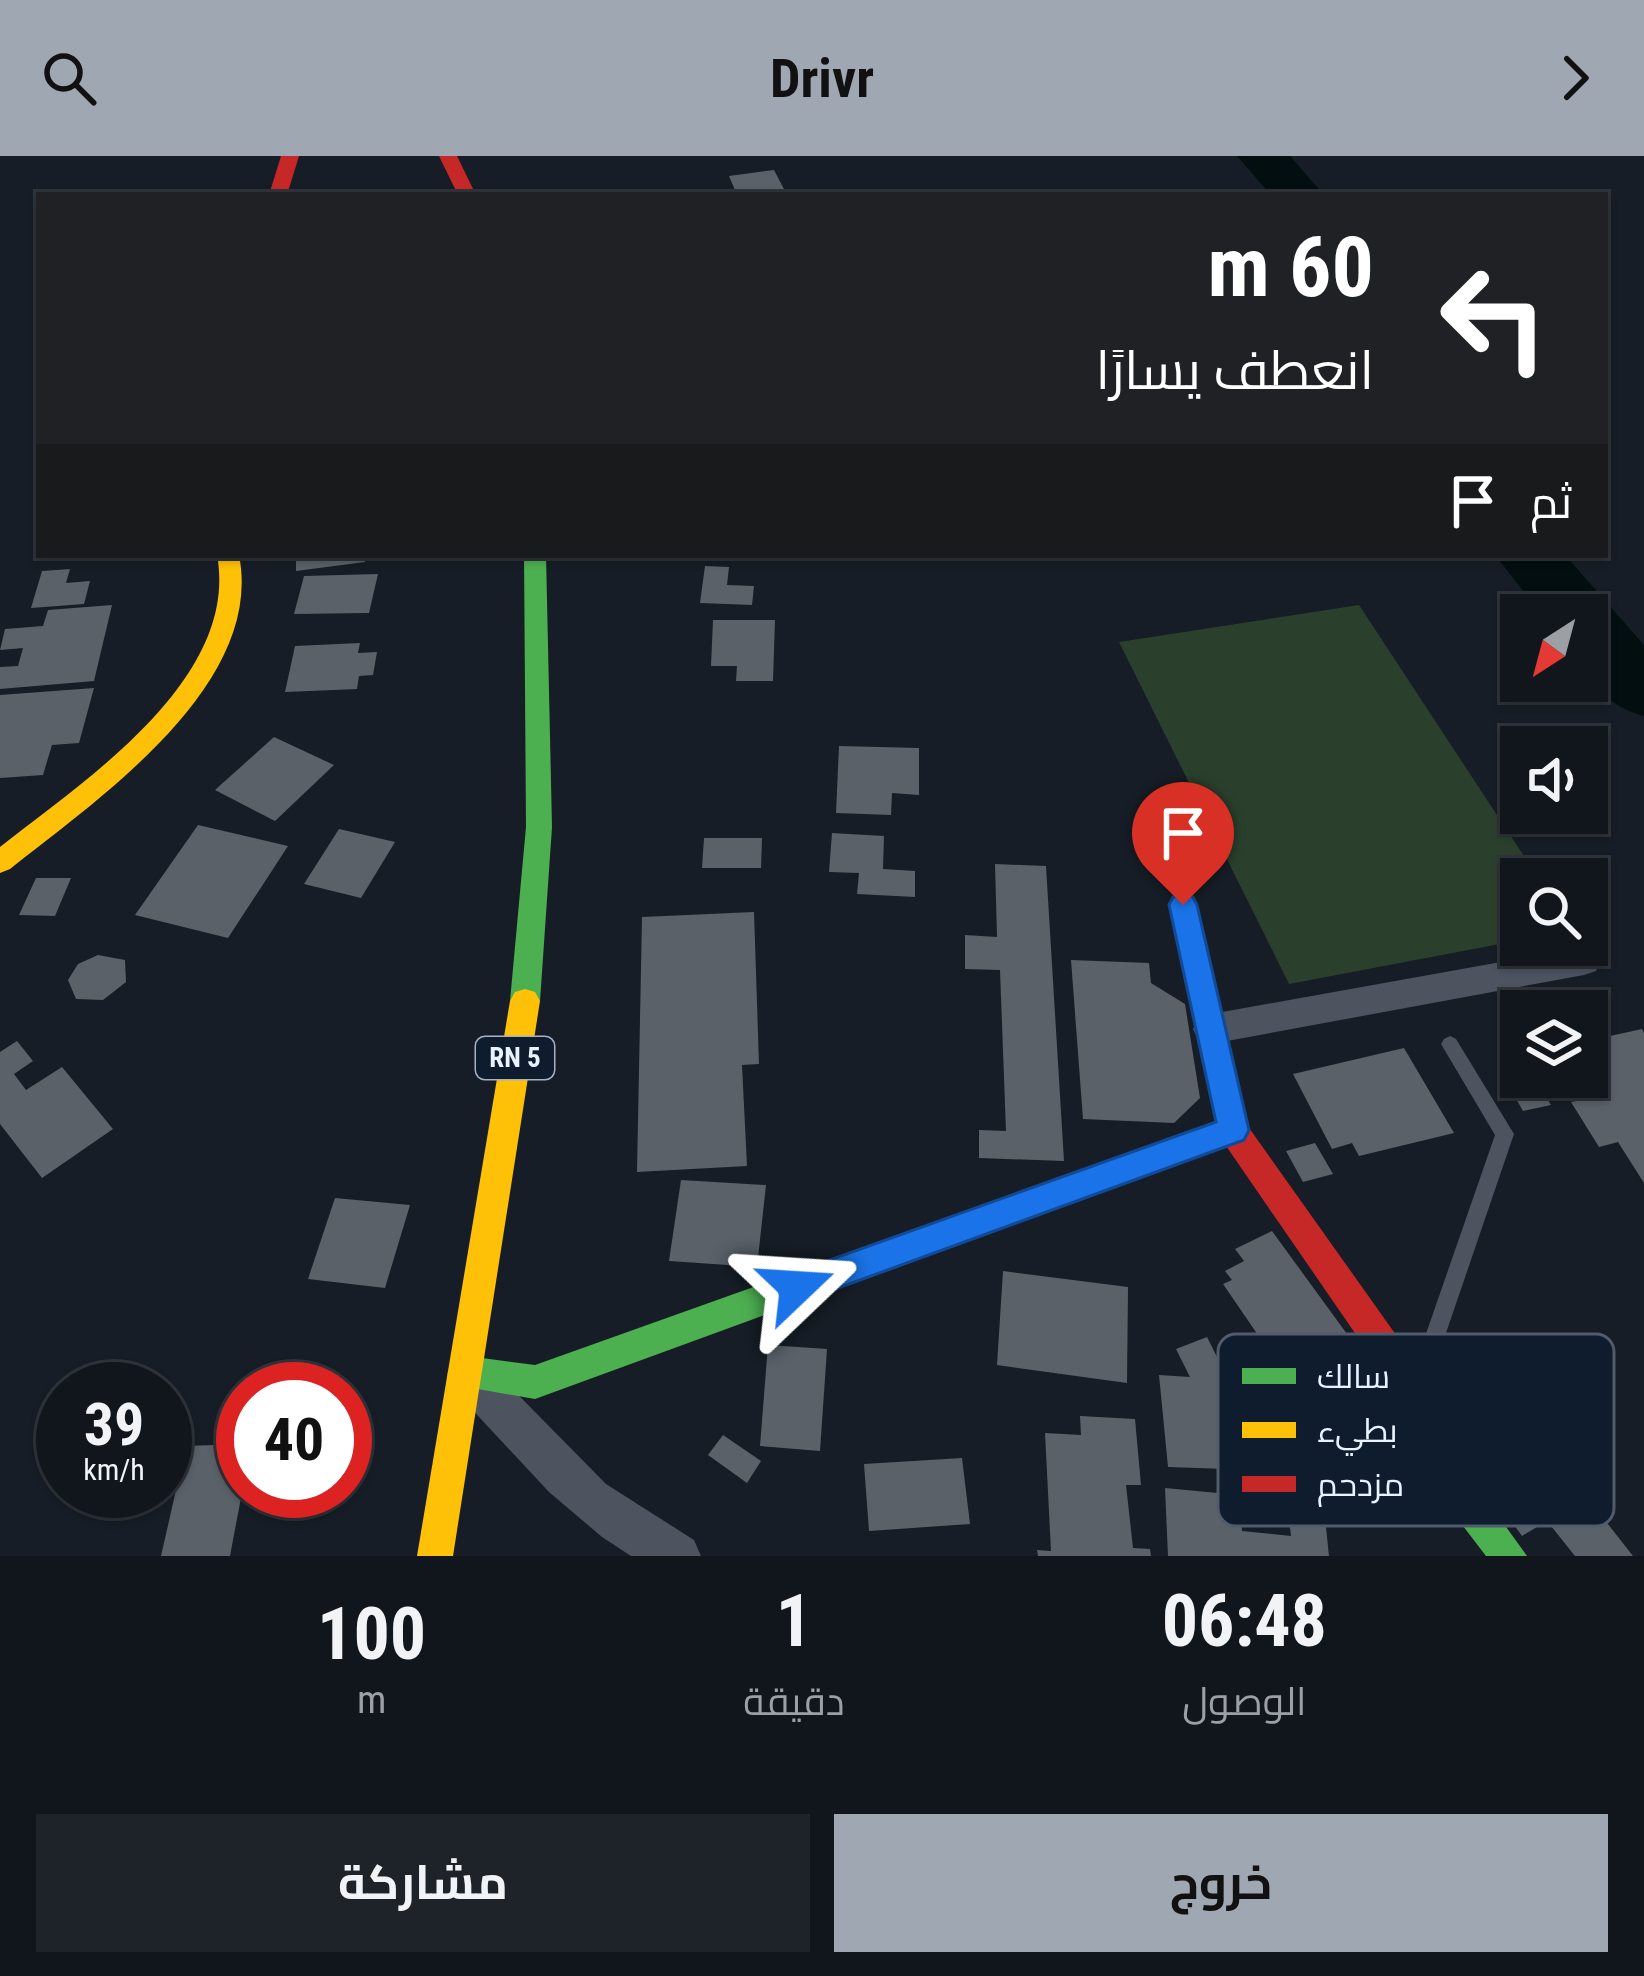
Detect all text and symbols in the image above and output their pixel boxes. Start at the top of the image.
icon: search [36,45,102,111]
icon: forward [1542,45,1608,111]
text: Drivr [770,47,874,110]
text: 60 m [1207,218,1374,317]
icon: left [1416,240,1572,396]
text: انعطف يسارًا [1095,339,1374,402]
icon: arrive [1440,468,1506,534]
text: ثم [1530,476,1572,529]
north arrow [1500,594,1608,702]
map controls [1500,594,1608,1098]
button: sound [1500,726,1608,834]
pin [1132,782,1234,905]
icon: arrive [1150,800,1216,866]
button: search [1500,858,1608,966]
button: layers [1500,990,1608,1098]
road number: RN 5 [476,1037,554,1079]
position arrow [734,1224,860,1350]
legend [1218,1334,1614,1526]
text: سالك [1317,1357,1390,1396]
speed limit sign: 40 [216,1362,372,1518]
text: 39 [84,1389,144,1460]
text: بطيء [1317,1411,1398,1456]
text: km/h [83,1452,145,1487]
text: مزدحم [1317,1465,1404,1507]
text: 1 [776,1579,812,1664]
text: 06:48 [1162,1579,1327,1664]
text: 100 [317,1592,426,1677]
text: m [357,1677,386,1723]
text: دقيقة [743,1679,845,1725]
text: الوصول [1182,1679,1306,1725]
button: مشاركة [36,1814,810,1952]
button: خروج [834,1814,1608,1952]

